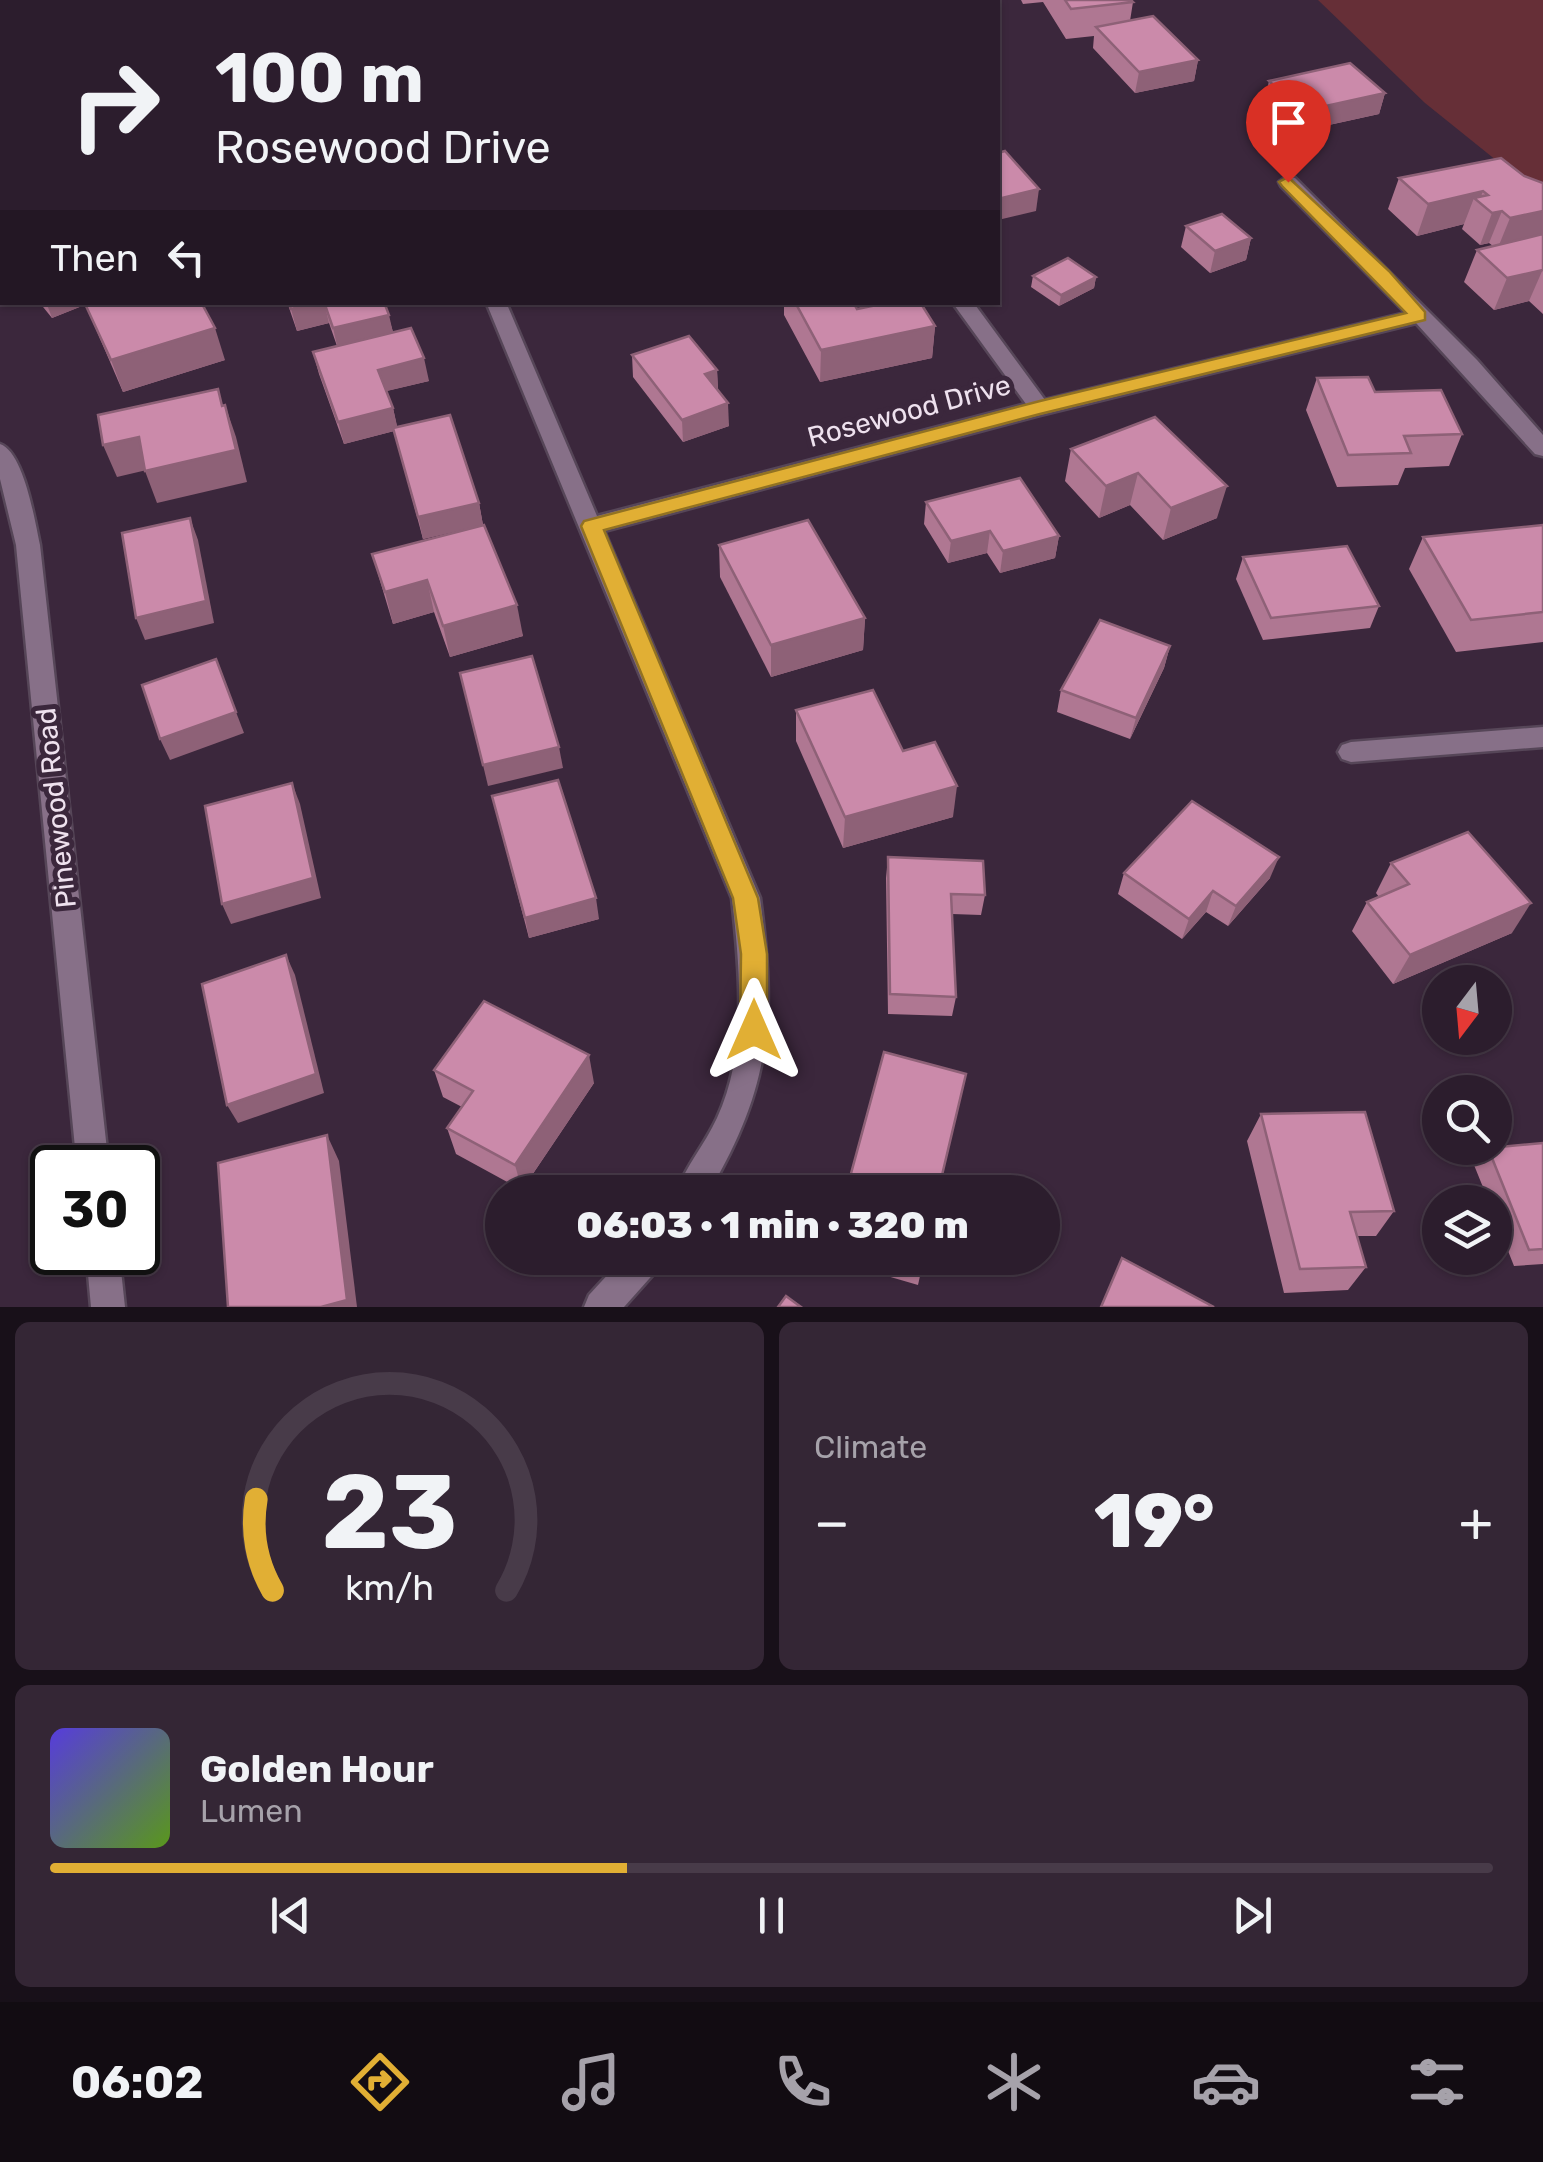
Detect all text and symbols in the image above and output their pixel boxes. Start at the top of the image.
text: 100 m [215,37,424,120]
icon: right [50,40,180,170]
pin [1246,80,1331,183]
icon: arrive [1261,95,1316,150]
text: Rosewood Drive [215,121,551,174]
icon: left [159,230,214,285]
text: Then [50,235,139,281]
street label: Rosewood Drive [804,368,1014,454]
street label: Pinewood Road [29,706,83,910]
north arrow [1422,965,1512,1055]
map controls [1422,965,1512,1275]
position arrow [702,978,806,1082]
button: search [1422,1075,1512,1165]
speed limit sign: 30 [30,1145,160,1275]
button: layers [1422,1185,1512,1275]
text: 06:03 · 1 min · 320 m [576,1202,969,1248]
text: Climate [814,1428,927,1466]
text: 23 [321,1451,458,1574]
text: 19° [1094,1477,1215,1566]
text: − [814,1490,850,1555]
text: + [1459,1490,1493,1555]
text: km/h [345,1567,434,1609]
text: Golden Hour [200,1746,434,1792]
text: Lumen [200,1792,303,1830]
icon: previous [263,1888,318,1943]
icon: pause [744,1888,799,1943]
icon: next [1225,1888,1280,1943]
icon: directions [345,2047,415,2117]
icon: music [556,2047,626,2117]
icon: phone [768,2047,838,2117]
icon: climate [979,2047,1049,2117]
icon: car [1191,2047,1261,2117]
icon: filters [1402,2047,1472,2117]
text: 06:02 [71,2056,204,2109]

